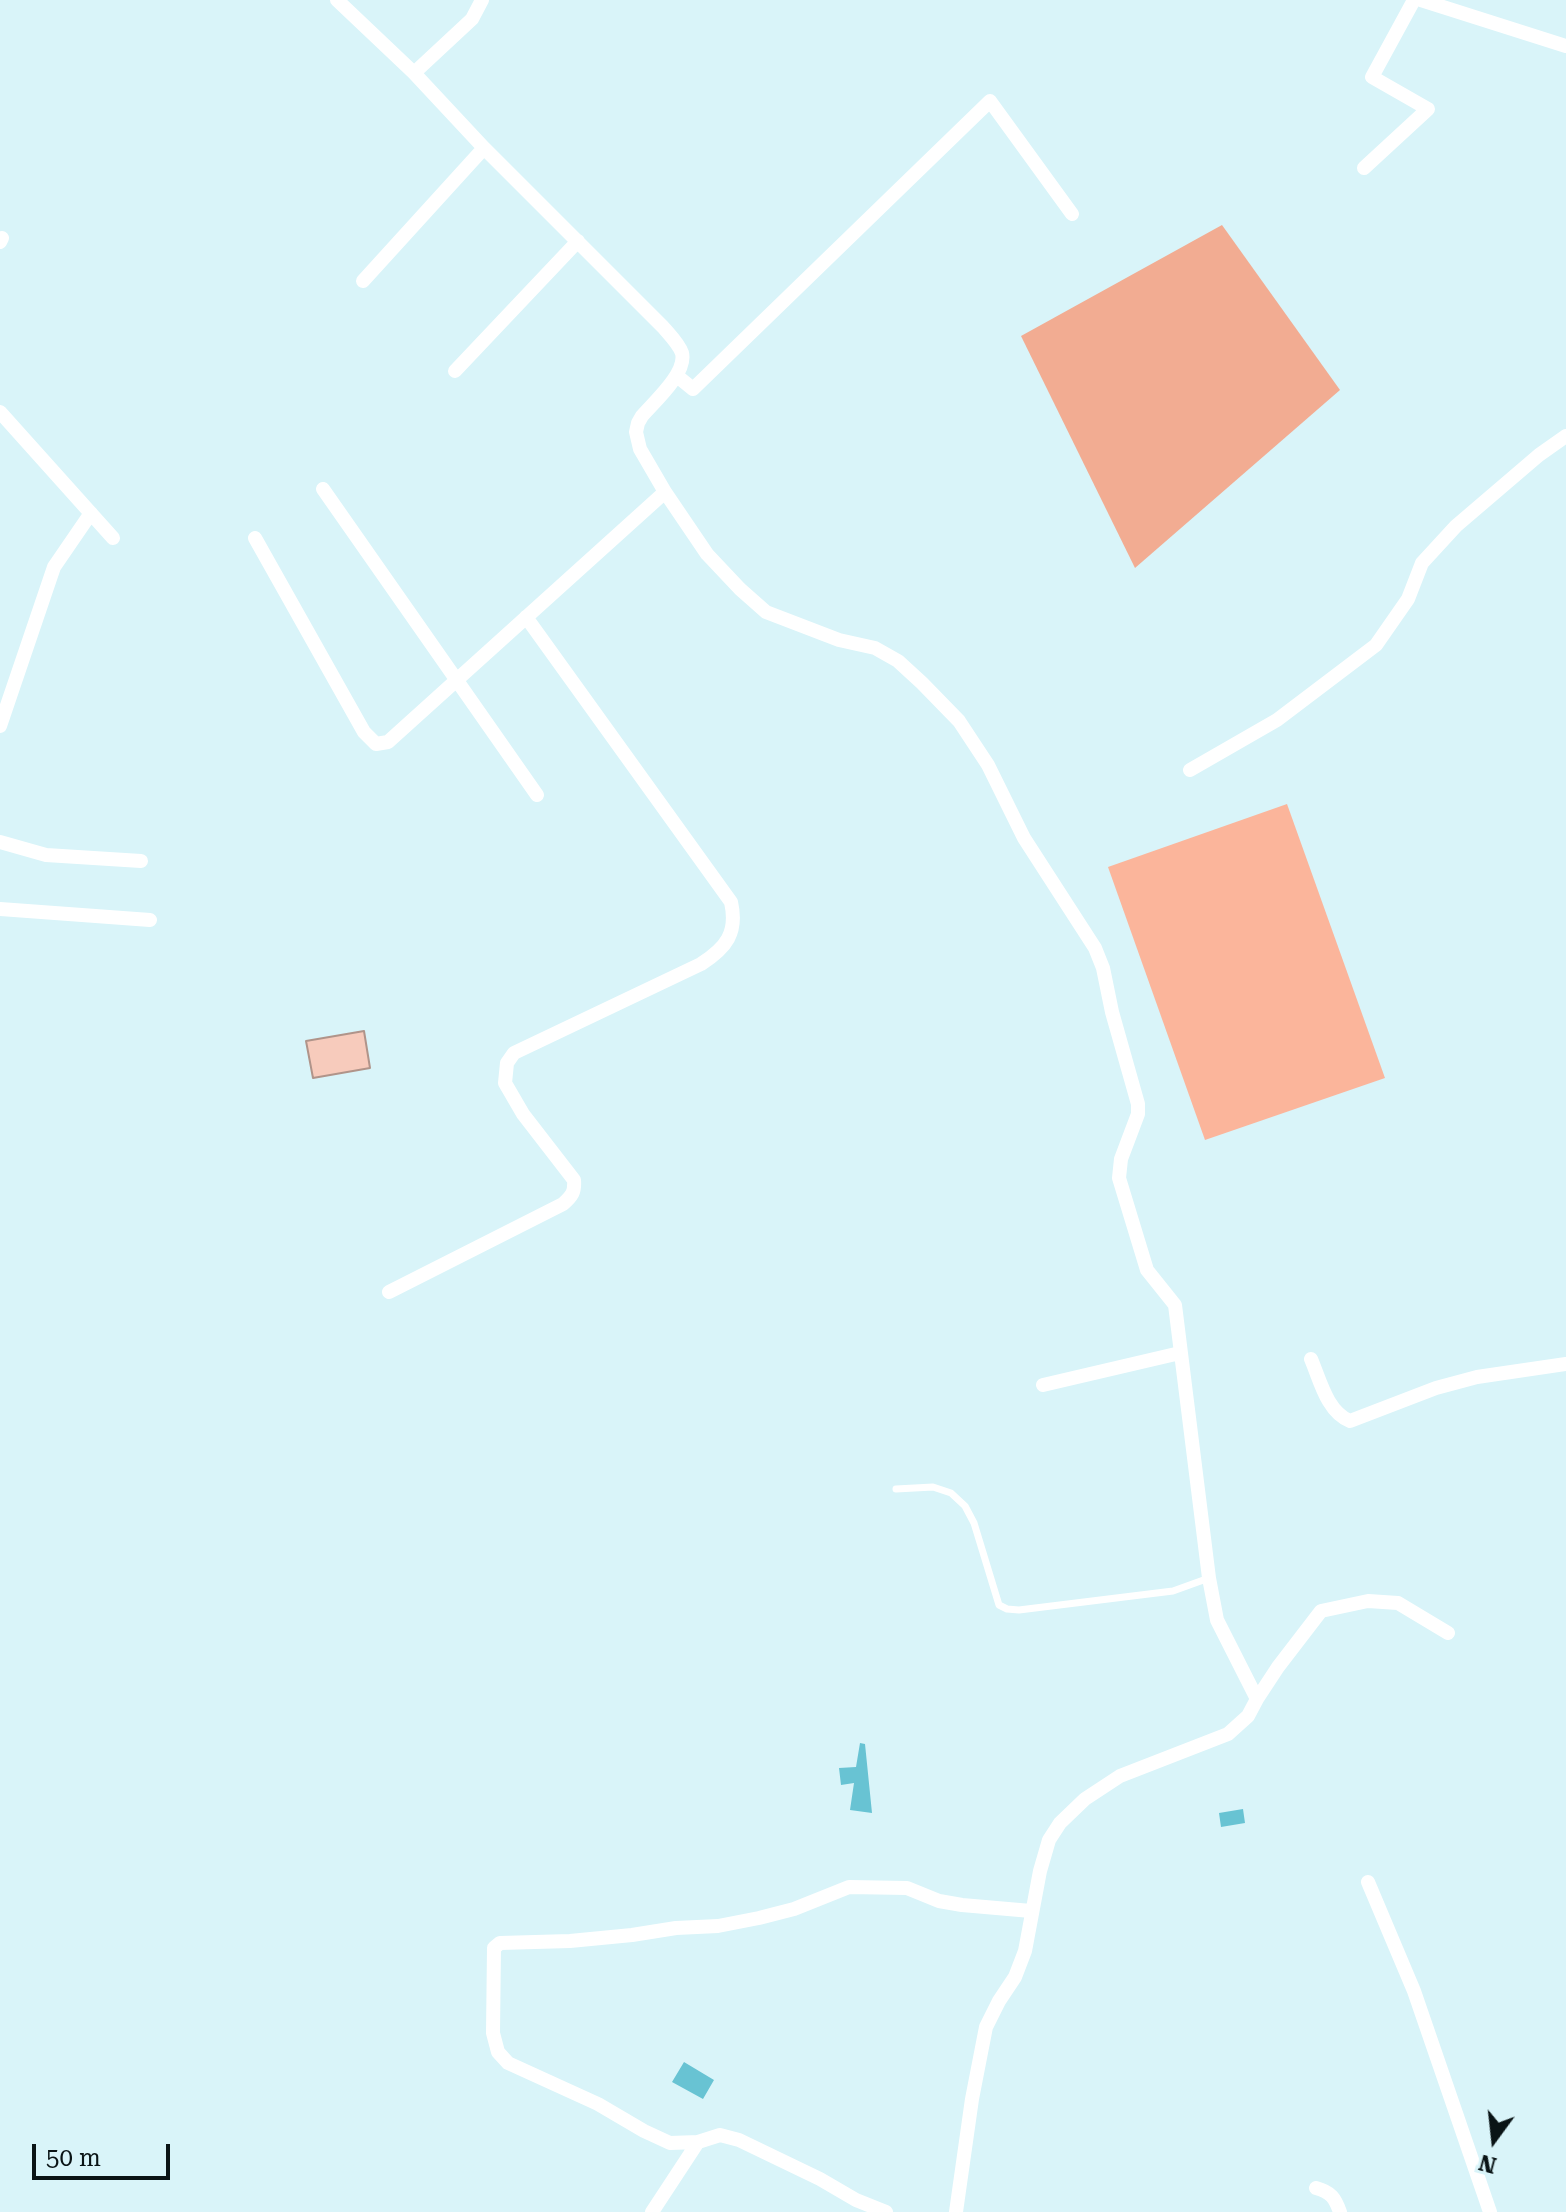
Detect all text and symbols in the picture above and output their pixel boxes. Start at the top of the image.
north arrow [1454,2100,1534,2180]
scale bar [36,2128,174,2178]
text: 50 m [46,2144,101,2172]
text: N [1476,2149,1499,2178]

